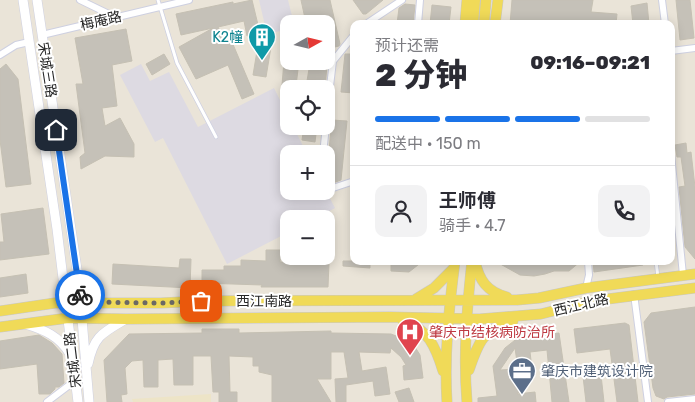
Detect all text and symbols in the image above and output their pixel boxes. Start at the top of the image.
street label: 梅庵路 [79,8,123,34]
north arrow [280,15,335,70]
map controls [280,15,335,265]
building icon: K2幢 [247,22,277,61]
place label: K2幢 [212,29,243,46]
text: 预计还需 [375,36,439,55]
street label: 宋城三路 [34,41,60,99]
text: 09:16–09:21 [530,51,650,74]
text: 2 分钟 [375,56,467,94]
button: locate [280,80,335,135]
pin [35,109,77,151]
icon: home [42,116,70,144]
text: 配送中 · 150 m [375,134,481,153]
button: + [280,145,335,200]
button: person [375,185,427,237]
button: phone [598,185,650,237]
text: 王师傅 [439,189,496,212]
button: − [280,210,335,265]
text: 骑手 · 4.7 [439,216,506,235]
courier [55,270,105,320]
pin [180,280,222,322]
icon: bike [66,281,94,309]
icon: bag [187,287,215,315]
street label: 西江北路 [552,290,610,320]
street label: 西江南路 [236,293,292,310]
hospital icon: 肇庆市结核病防治所 [395,317,425,356]
place label: 肇庆市结核病防治所 [429,324,555,341]
street label: 宋城二路 [61,331,85,389]
office icon: 肇庆市建筑设计院 [507,356,537,395]
place label: 肇庆市建筑设计院 [541,363,653,380]

